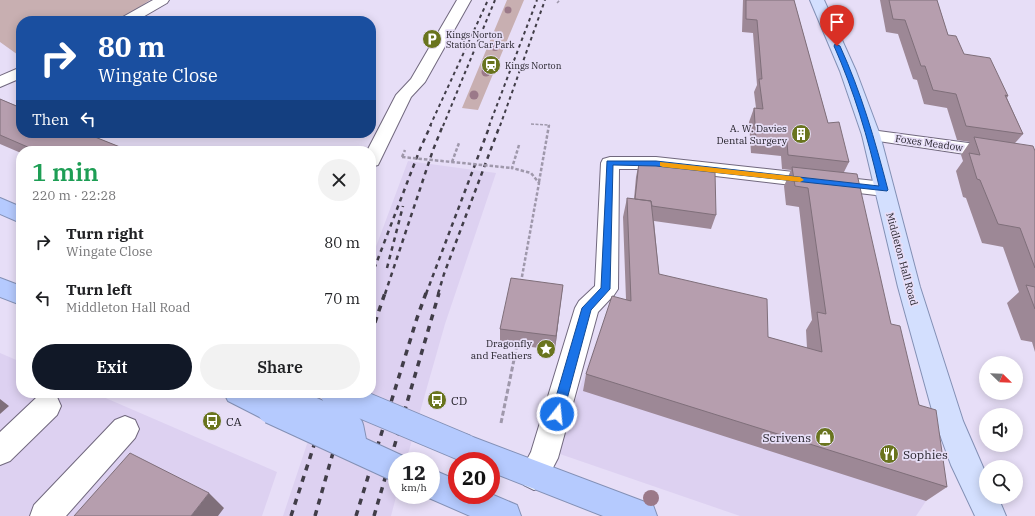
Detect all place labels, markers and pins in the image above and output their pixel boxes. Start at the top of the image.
pin [820,5,854,46]
parking icon: Kings Norton Station Car Park [421,28,443,50]
place label: Kings Norton Station Car Park [446,29,515,50]
station icon: Kings Norton [480,54,502,76]
place label: Kings Norton [505,60,562,71]
place label: A. W. Davies Dental Surgery [717,122,788,147]
building icon: A. W. Davies Dental Surgery [790,123,812,145]
place label: Dragonfly and Feathers [471,337,533,362]
place icon: Dragonfly and Feathers [535,338,557,360]
bus stop icon: CD [426,389,448,411]
place label: CD [451,393,467,408]
bus stop icon: CA [201,410,223,432]
place label: CA [226,414,243,429]
shop icon: Scrivens [814,426,836,448]
place label: Scrivens [762,430,811,445]
restaurant icon: Sophies [878,443,900,465]
place label: Sophies [903,447,948,462]

